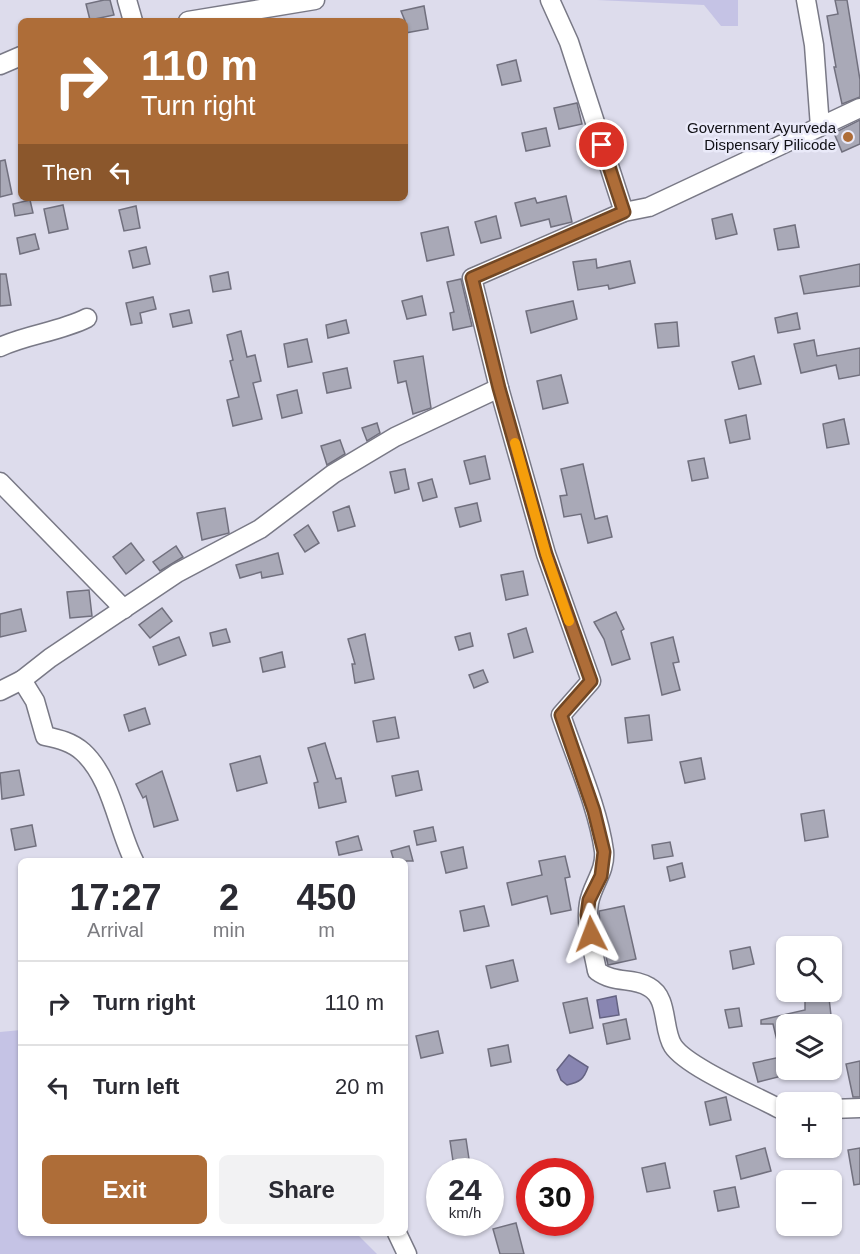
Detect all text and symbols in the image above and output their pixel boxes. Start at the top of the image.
icon: right [42,42,120,120]
text: 110 m [141,42,258,89]
text: Turn right [141,91,256,121]
pin [576,119,627,170]
place label: Government Ayurveda Dispensary Pilicode [687,119,837,153]
icon: arrive [585,128,618,161]
marker: Government Ayurveda Dispensary Pilicode [841,130,855,144]
icon: left [104,156,137,189]
text: Then [42,160,92,185]
text: 17:27 [69,877,161,918]
text: 2 [219,877,239,918]
text: 450 [296,877,357,918]
position arrow [559,902,623,966]
text: Arrival [87,919,144,941]
text: min [213,919,245,941]
text: m [318,919,335,941]
map controls [776,936,842,1236]
button: search [776,936,842,1002]
icon: right [42,987,75,1020]
text: Turn right [93,990,195,1015]
text: 110 m [324,990,384,1015]
button: layers [776,1014,842,1080]
icon: left [42,1071,75,1104]
text: Turn left [93,1074,179,1099]
text: 20 m [335,1074,384,1099]
button: + [776,1092,842,1158]
button: Exit [42,1155,207,1224]
button: Share [219,1155,384,1224]
speed limit sign: 30 [516,1158,594,1236]
button: − [776,1170,842,1236]
text: 24 [448,1173,482,1206]
text: km/h [449,1204,481,1221]

